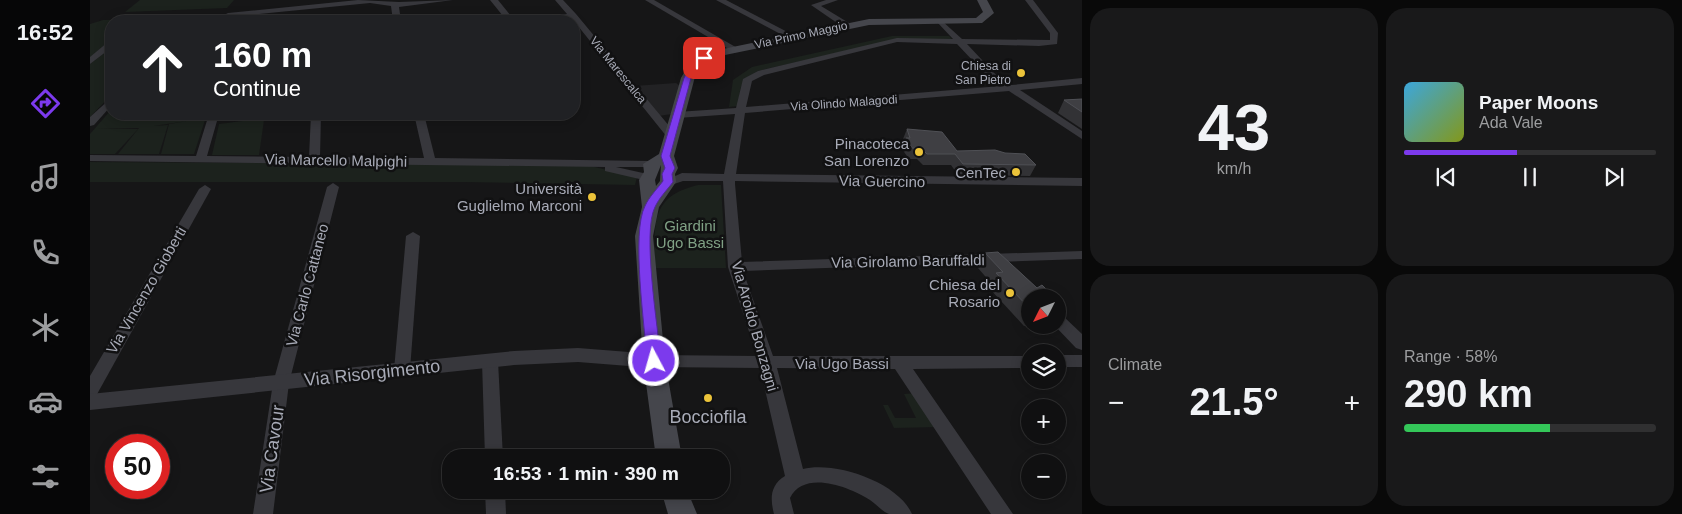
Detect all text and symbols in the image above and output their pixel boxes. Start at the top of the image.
street label: Via Primo Maggio [753,18,849,52]
text: 16:52 [17,20,73,45]
street label: Via Marescalca [587,34,649,106]
icon: ahead [130,35,195,100]
text: 160 m [213,35,312,74]
pin [683,37,725,79]
icon: arrive [690,44,718,72]
place label: Chiesa di San Pietro [955,59,1011,87]
marker: Chiesa di San Pietro [1015,67,1027,79]
text: Continue [213,76,301,101]
icon: directions [28,86,63,121]
text: 43 [1198,91,1270,164]
street label: Via Olindo Malagodi [790,92,898,114]
text: Paper Moons [1479,92,1598,113]
text: Ada Vale [1479,114,1543,131]
place label: Pinacoteca San Lorenzo [824,135,910,169]
marker: Pinacoteca San Lorenzo [913,146,925,158]
street label: Via Marcello Malpighi [265,150,407,170]
icon: music [28,160,63,195]
text: km/h [1217,160,1251,177]
icon: previous [1432,163,1460,191]
icon: pause [1516,163,1544,191]
icon: next [1600,163,1628,191]
place label: CenTec [955,164,1007,181]
marker: CenTec [1010,166,1022,178]
street label: Via Guercino [839,172,925,190]
place label: Università Guglielmo Marconi [457,180,583,214]
marker: Università Guglielmo Marconi [586,191,598,203]
park label: Giardini Ugo Bassi [656,217,724,251]
street label: Via Carlo Cattaneo [282,222,332,348]
street label: Via Vincenzo Gioberti [103,224,189,356]
icon: phone [28,235,63,270]
street label: Via Girolamo Baruffaldi [831,251,985,271]
street label: Via Aroldo Bonzagni [728,259,782,393]
place label: Chiesa del Rosario [929,276,1000,310]
marker: Chiesa del Rosario [1004,287,1016,299]
north arrow [1021,289,1066,334]
map controls [1021,289,1066,499]
icon: climate [28,310,63,345]
position arrow [627,334,679,386]
button: layers [1021,344,1066,389]
text: Range · 58% [1404,348,1497,365]
street label: Via Ugo Bassi [795,355,889,372]
street label: Via Risorgimento [303,356,441,390]
text: Climate [1108,356,1162,373]
text: 290 km [1404,373,1533,415]
text: 21.5° [1189,381,1279,423]
icon: car [28,384,63,419]
text: − [1108,387,1124,418]
text: + [1344,387,1360,418]
marker: Bocciofila [702,392,714,404]
button: + [1021,399,1066,444]
street label: Via Cavour [256,404,288,494]
place label: Bocciofila [669,407,748,427]
speed limit sign: 50 [105,434,170,499]
button: − [1021,454,1066,499]
icon: filters [28,459,63,494]
text: 16:53 · 1 min · 390 m [493,463,679,484]

